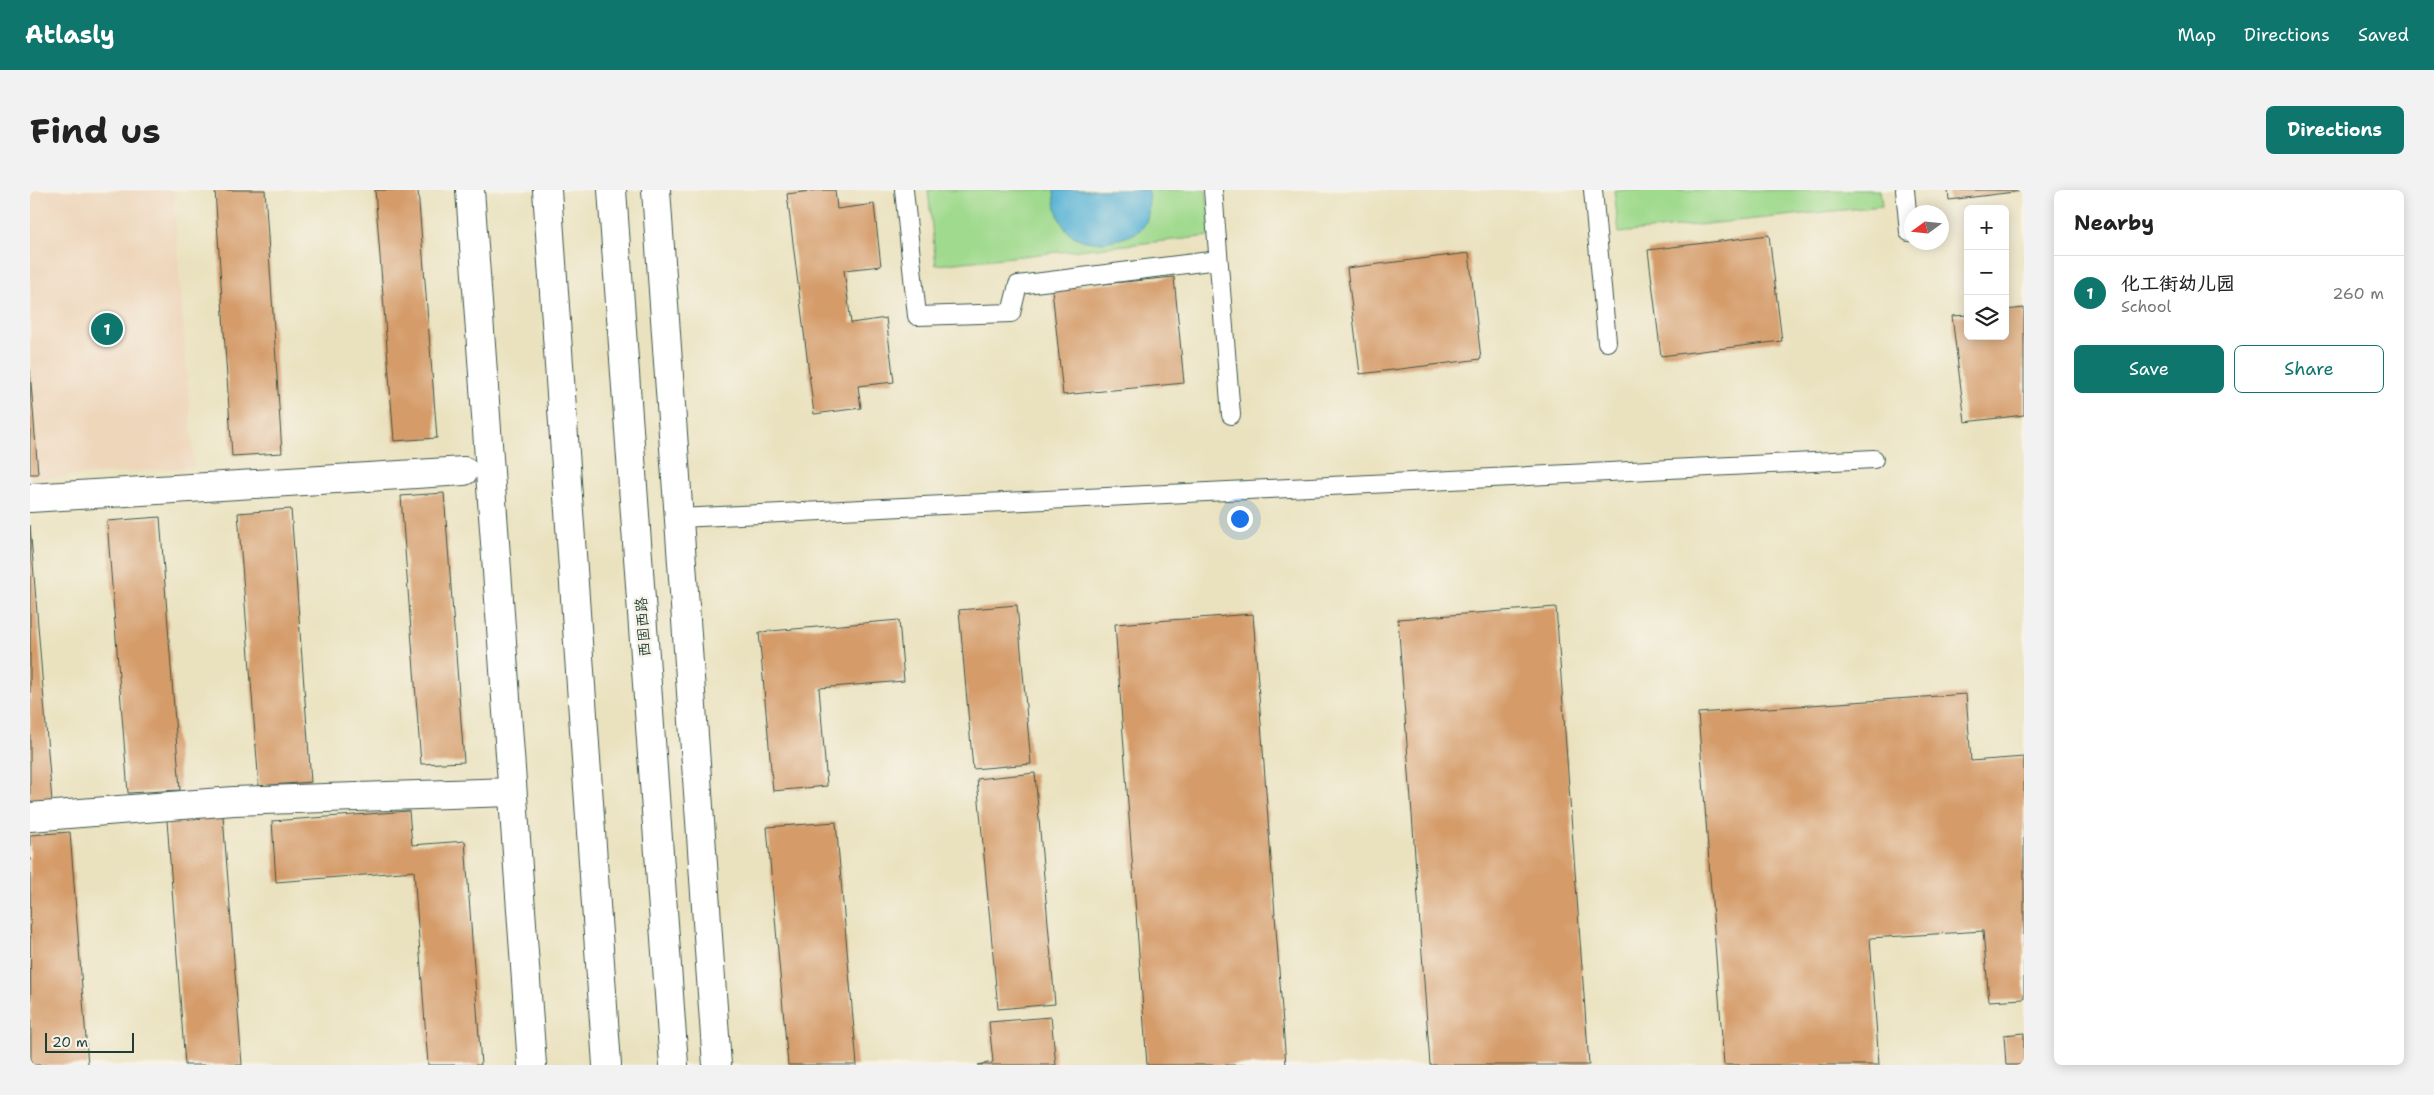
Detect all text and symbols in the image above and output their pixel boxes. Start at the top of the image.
text: Atlasly [25,19,115,51]
text: Map [2178,23,2216,47]
text: Directions [2244,23,2330,47]
text: Saved [2358,23,2409,47]
button: Directions [2266,106,2404,154]
text: Find us [30,107,161,154]
north arrow [1904,205,1949,250]
map controls [1964,205,2009,340]
button: + [1964,205,2009,250]
text: Nearby [2074,209,2154,237]
button: − [1964,250,2009,295]
text: 化工街幼儿园 [2121,271,2235,296]
text: 1 [2086,283,2094,304]
text: 260 m [2332,283,2384,304]
button: layers [1964,295,2009,340]
text: School [2121,296,2171,317]
pin: 1 [91,310,123,348]
button: Save [2074,345,2224,393]
button: Share [2234,345,2384,393]
your location [1227,506,1253,532]
street label: 西固西路 [631,596,655,658]
scale bar [45,1030,134,1053]
text: 20 m [52,1033,88,1051]

